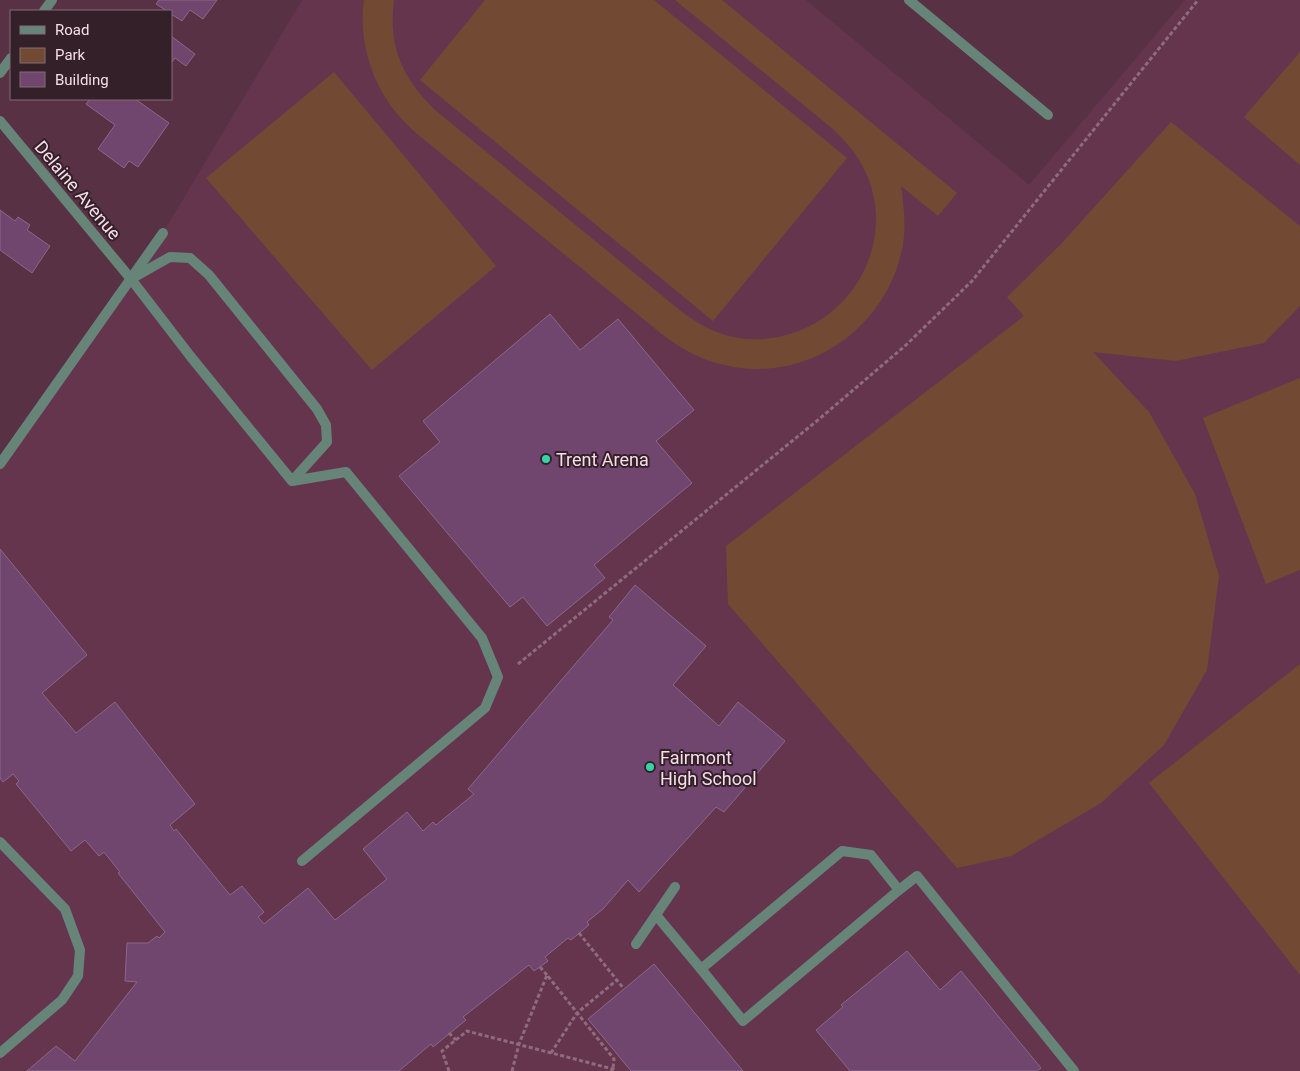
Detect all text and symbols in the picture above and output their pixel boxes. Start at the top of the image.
legend [10,10,172,100]
text: Road [55,21,89,39]
text: Park [55,46,86,64]
text: Building [55,71,109,89]
street label: Delaine Avenue [31,136,125,244]
place label: Trent Arena [556,449,649,470]
marker: Trent Arena [540,453,552,465]
place label: Fairmont High School [660,747,757,789]
marker: Fairmont High School [644,761,656,773]

